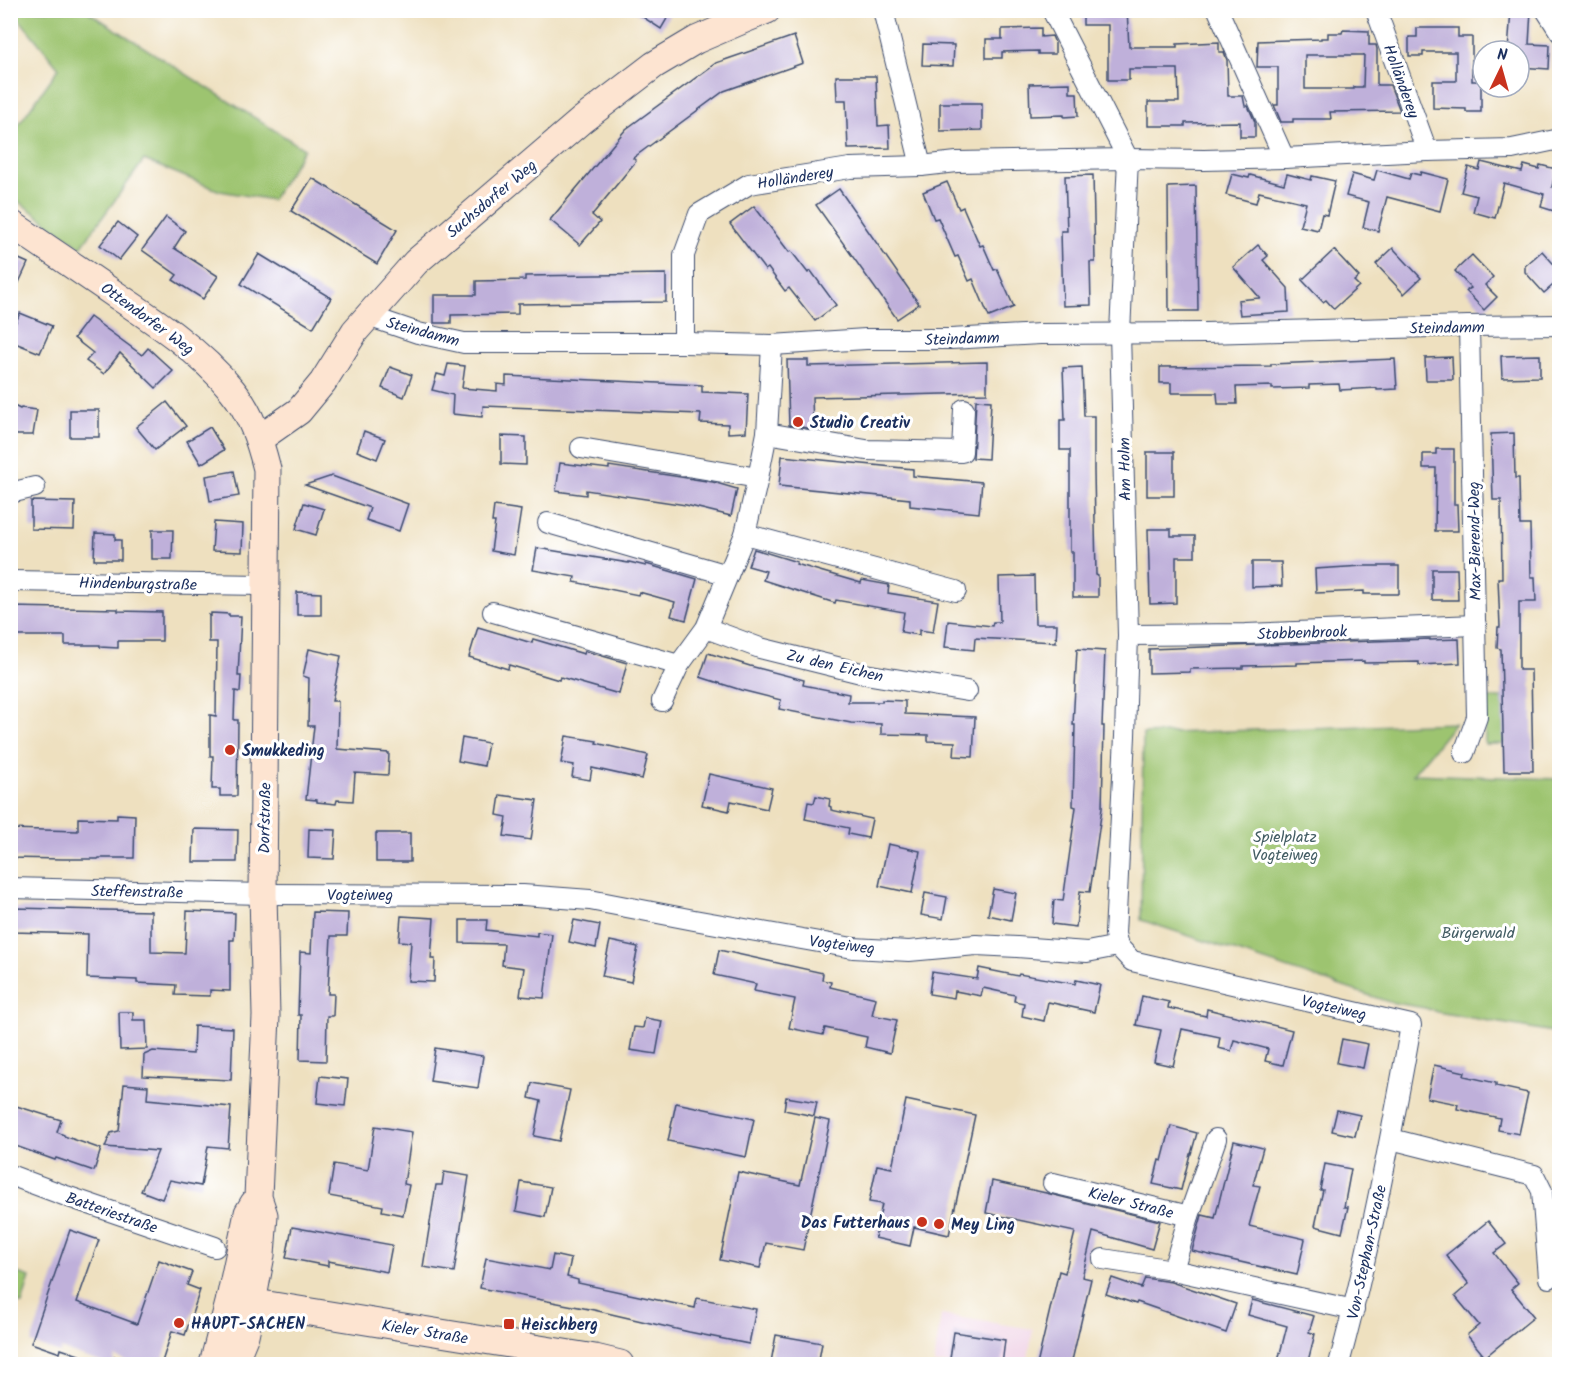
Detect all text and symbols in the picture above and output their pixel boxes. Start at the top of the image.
north arrow [1471,39,1531,99]
street label: Holländerey [1376,41,1426,122]
text: N [1496,43,1508,68]
street label: Suchsdorfer Weg [441,154,543,245]
street label: Holländerey [755,160,836,197]
street label: Ottendorfer Weg [95,277,199,362]
street label: Steindamm [383,311,462,354]
street label: Steindamm [1409,315,1485,342]
street label: Steindamm [924,326,1000,353]
place label: Studio Creativ [810,411,911,436]
marker: Studio Creativ [791,415,805,429]
street label: Am Holm [1112,437,1139,501]
street label: Max-Bierend-Weg [1462,481,1489,601]
street label: Hindenburgstraße [79,571,197,598]
street label: Stobbenbrook [1257,619,1348,648]
street label: Zu den Eichen [784,643,886,690]
place label: Smukkeding [242,739,325,764]
marker: Smukkeding [223,743,237,757]
street label: Dorfstraße [252,782,279,854]
park label: Spielplatz Vogteiweg [1252,825,1318,868]
street label: Steffenstraße [91,879,183,906]
street label: Vogteiweg [327,883,393,908]
park label: Bürgerwald [1441,921,1516,946]
street label: Vogteiweg [807,929,876,962]
street label: Vogteiweg [1299,989,1369,1028]
street label: Kieler Straße [1085,1181,1176,1226]
street label: Von-Stephan-Straße [1341,1183,1394,1322]
street label: Batteriestraße [62,1186,161,1241]
place label: Das Futterhaus [801,1211,911,1236]
place label: Mey Ling [951,1213,1015,1238]
marker: Das Futterhaus [915,1215,929,1229]
marker: Mey Ling [932,1217,946,1231]
place label: HAUPT-SACHEN [191,1312,305,1337]
street label: Kieler Straße [380,1313,470,1352]
place label: Heischberg [521,1313,598,1338]
marker: HAUPT-SACHEN [172,1316,186,1330]
marker: Heischberg [502,1317,516,1331]

